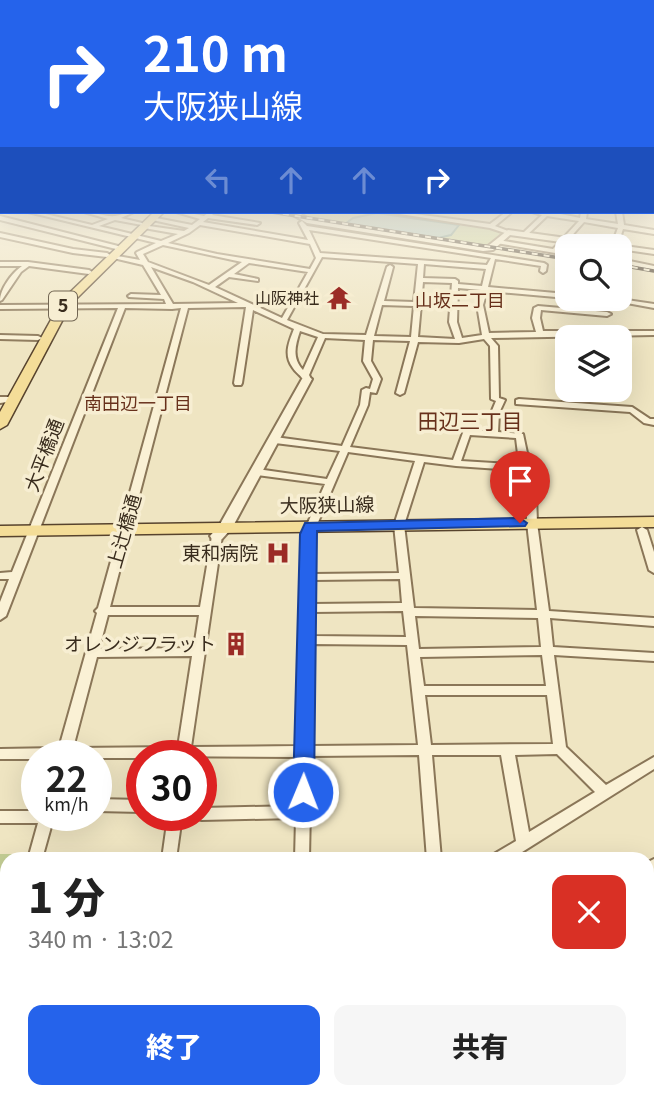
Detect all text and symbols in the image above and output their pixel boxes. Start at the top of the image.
text: 210 m [143,15,288,86]
icon: right [28,28,119,119]
text: 大阪狭山線 [143,81,303,127]
icon: left [199,161,237,199]
icon: ahead [272,161,310,199]
icon: ahead [345,161,383,199]
icon: right [418,161,456,199]
map controls [555,234,632,402]
button: search [555,234,632,311]
temple icon: 山阪神社 [325,284,353,312]
place label: 山阪神社 [255,285,319,309]
district label: 山坂二丁目 [415,286,505,312]
road number: 5 [49,292,77,320]
button: layers [555,325,632,402]
district label: 南田辺一丁目 [84,389,192,415]
district label: 田辺三丁目 [418,405,523,435]
street label: 大平橋通 [16,414,69,495]
pin [490,451,550,523]
icon: arrive [501,462,539,500]
street label: 大阪狭山線 [279,489,375,518]
street label: 上辻橋通 [99,490,146,571]
place label: 東和病院 [182,538,258,565]
hospital icon: 東和病院 [264,539,292,567]
place label: オレンジフラット [64,629,216,656]
building icon: オレンジフラット [222,630,250,658]
speed limit sign: 30 [126,740,217,831]
text: 22 [46,751,87,802]
position arrow [266,755,340,829]
text: km/h [44,790,89,816]
text: 1 分 [28,864,105,925]
button: close [552,875,626,949]
text: 340 m · 13:02 [28,921,173,955]
button: 終了 [28,1005,320,1085]
button: 共有 [334,1005,626,1085]

